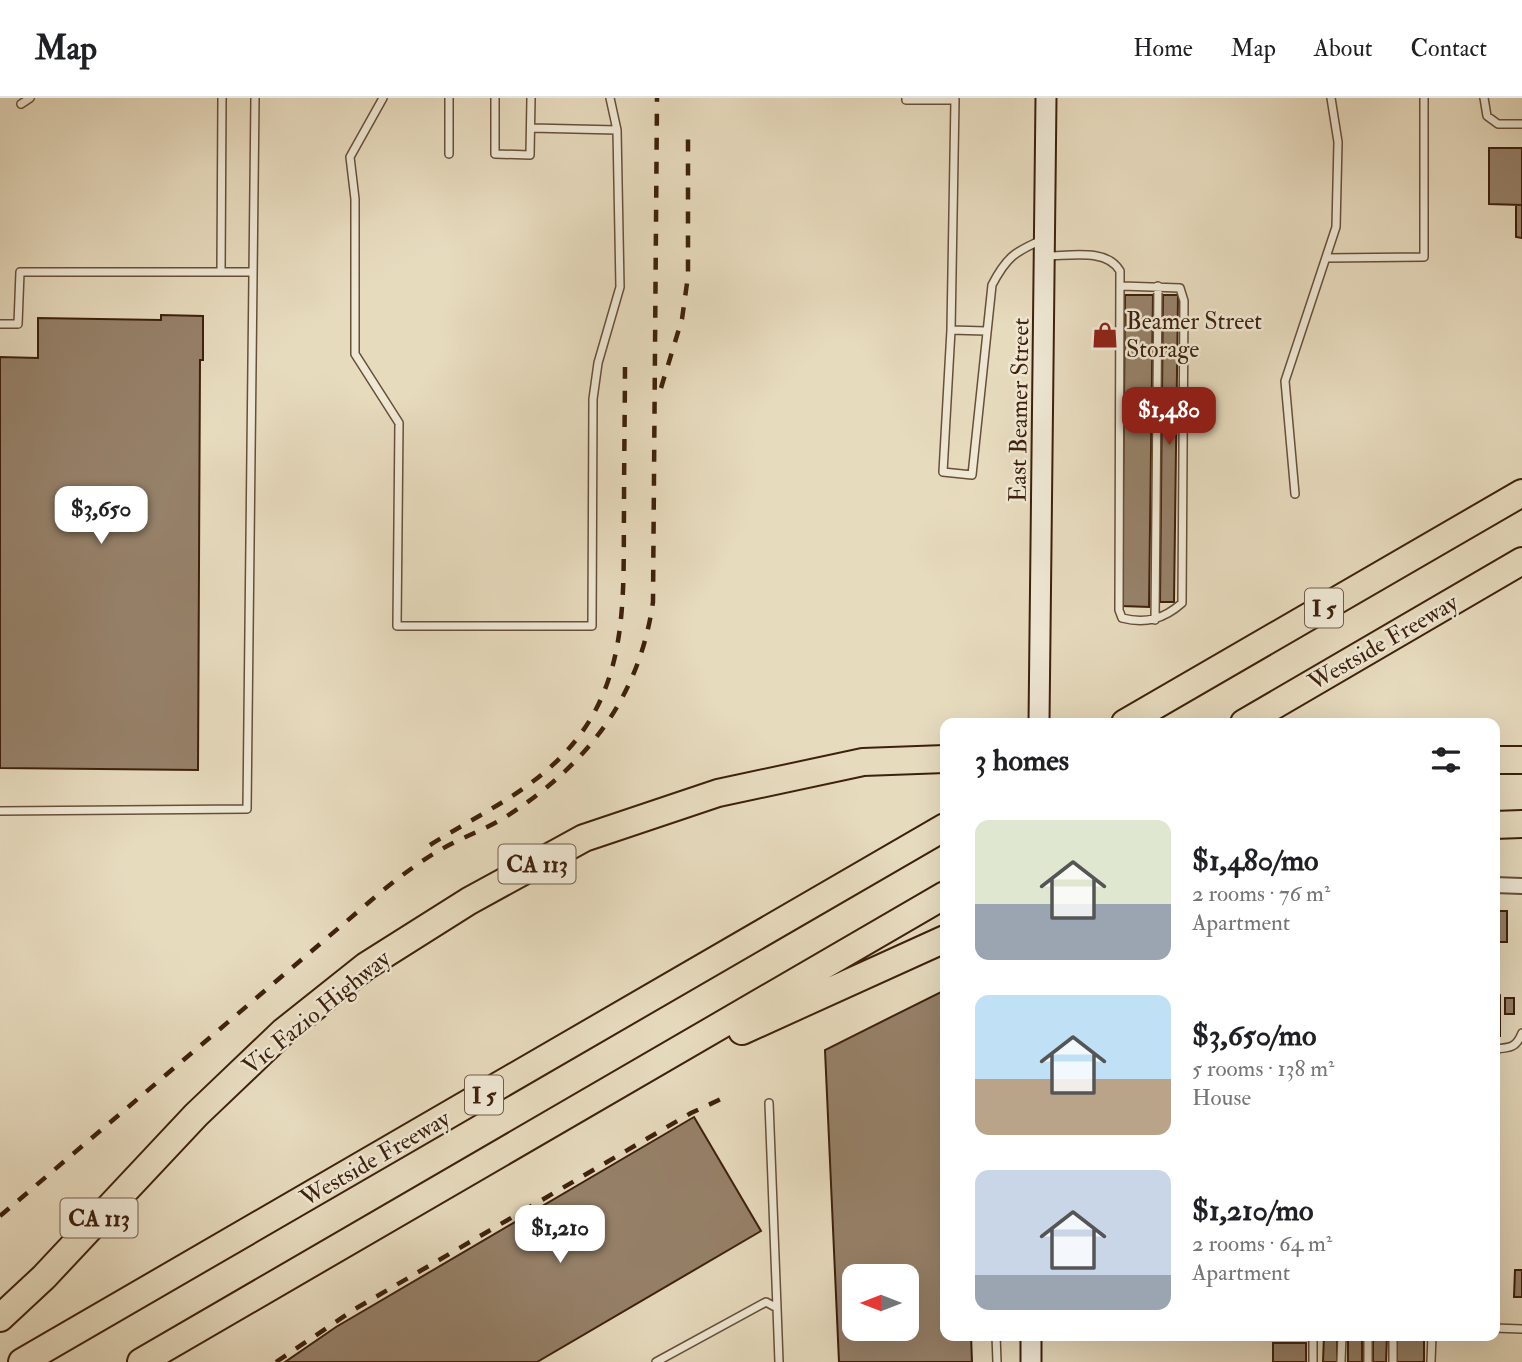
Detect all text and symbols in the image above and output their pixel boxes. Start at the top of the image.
text: Map [35,28,97,69]
text: Home [1133,33,1193,64]
text: Map [1231,33,1276,64]
text: About [1314,33,1373,64]
text: Contact [1411,33,1487,64]
place label: Beamer Street Storage [1126,306,1262,365]
street label: East Beamer Street [1002,317,1037,502]
shop icon: Beamer Street Storage [1090,320,1120,350]
pin: $1,480 [1112,388,1226,447]
text: $1,480 [1138,395,1200,424]
pin: $3,650 [44,486,158,546]
text: $3,650 [71,494,131,523]
street label: Westside Freeway [1302,587,1464,698]
road number: I 5 [1305,588,1343,628]
icon: filters [1427,741,1465,779]
text: 3 homes [975,742,1069,779]
text: $1,480/mo [1192,842,1319,879]
road number: CA 113 [498,844,576,884]
icon: home [1031,848,1115,932]
text: 2 rooms · 76 m² [1192,879,1330,908]
text: Apartment [1192,908,1290,937]
street label: Vic Fazio Highway [236,943,397,1082]
text: $3,650/mo [1192,1017,1316,1054]
icon: home [1031,1023,1115,1107]
text: 5 rooms · 138 m² [1192,1054,1335,1083]
road number: I 5 [465,1076,503,1114]
text: House [1192,1083,1251,1112]
street label: Westside Freeway [294,1103,456,1214]
text: $1,210/mo [1192,1192,1313,1229]
road number: CA 113 [60,1198,138,1238]
icon: home [1031,1198,1115,1282]
pin: $1,210 [503,1206,617,1265]
text: $1,210 [531,1213,589,1242]
text: 2 rooms · 64 m² [1192,1229,1332,1258]
text: Apartment [1192,1258,1290,1287]
north arrow [842,1264,919,1340]
map controls [842,1264,919,1341]

